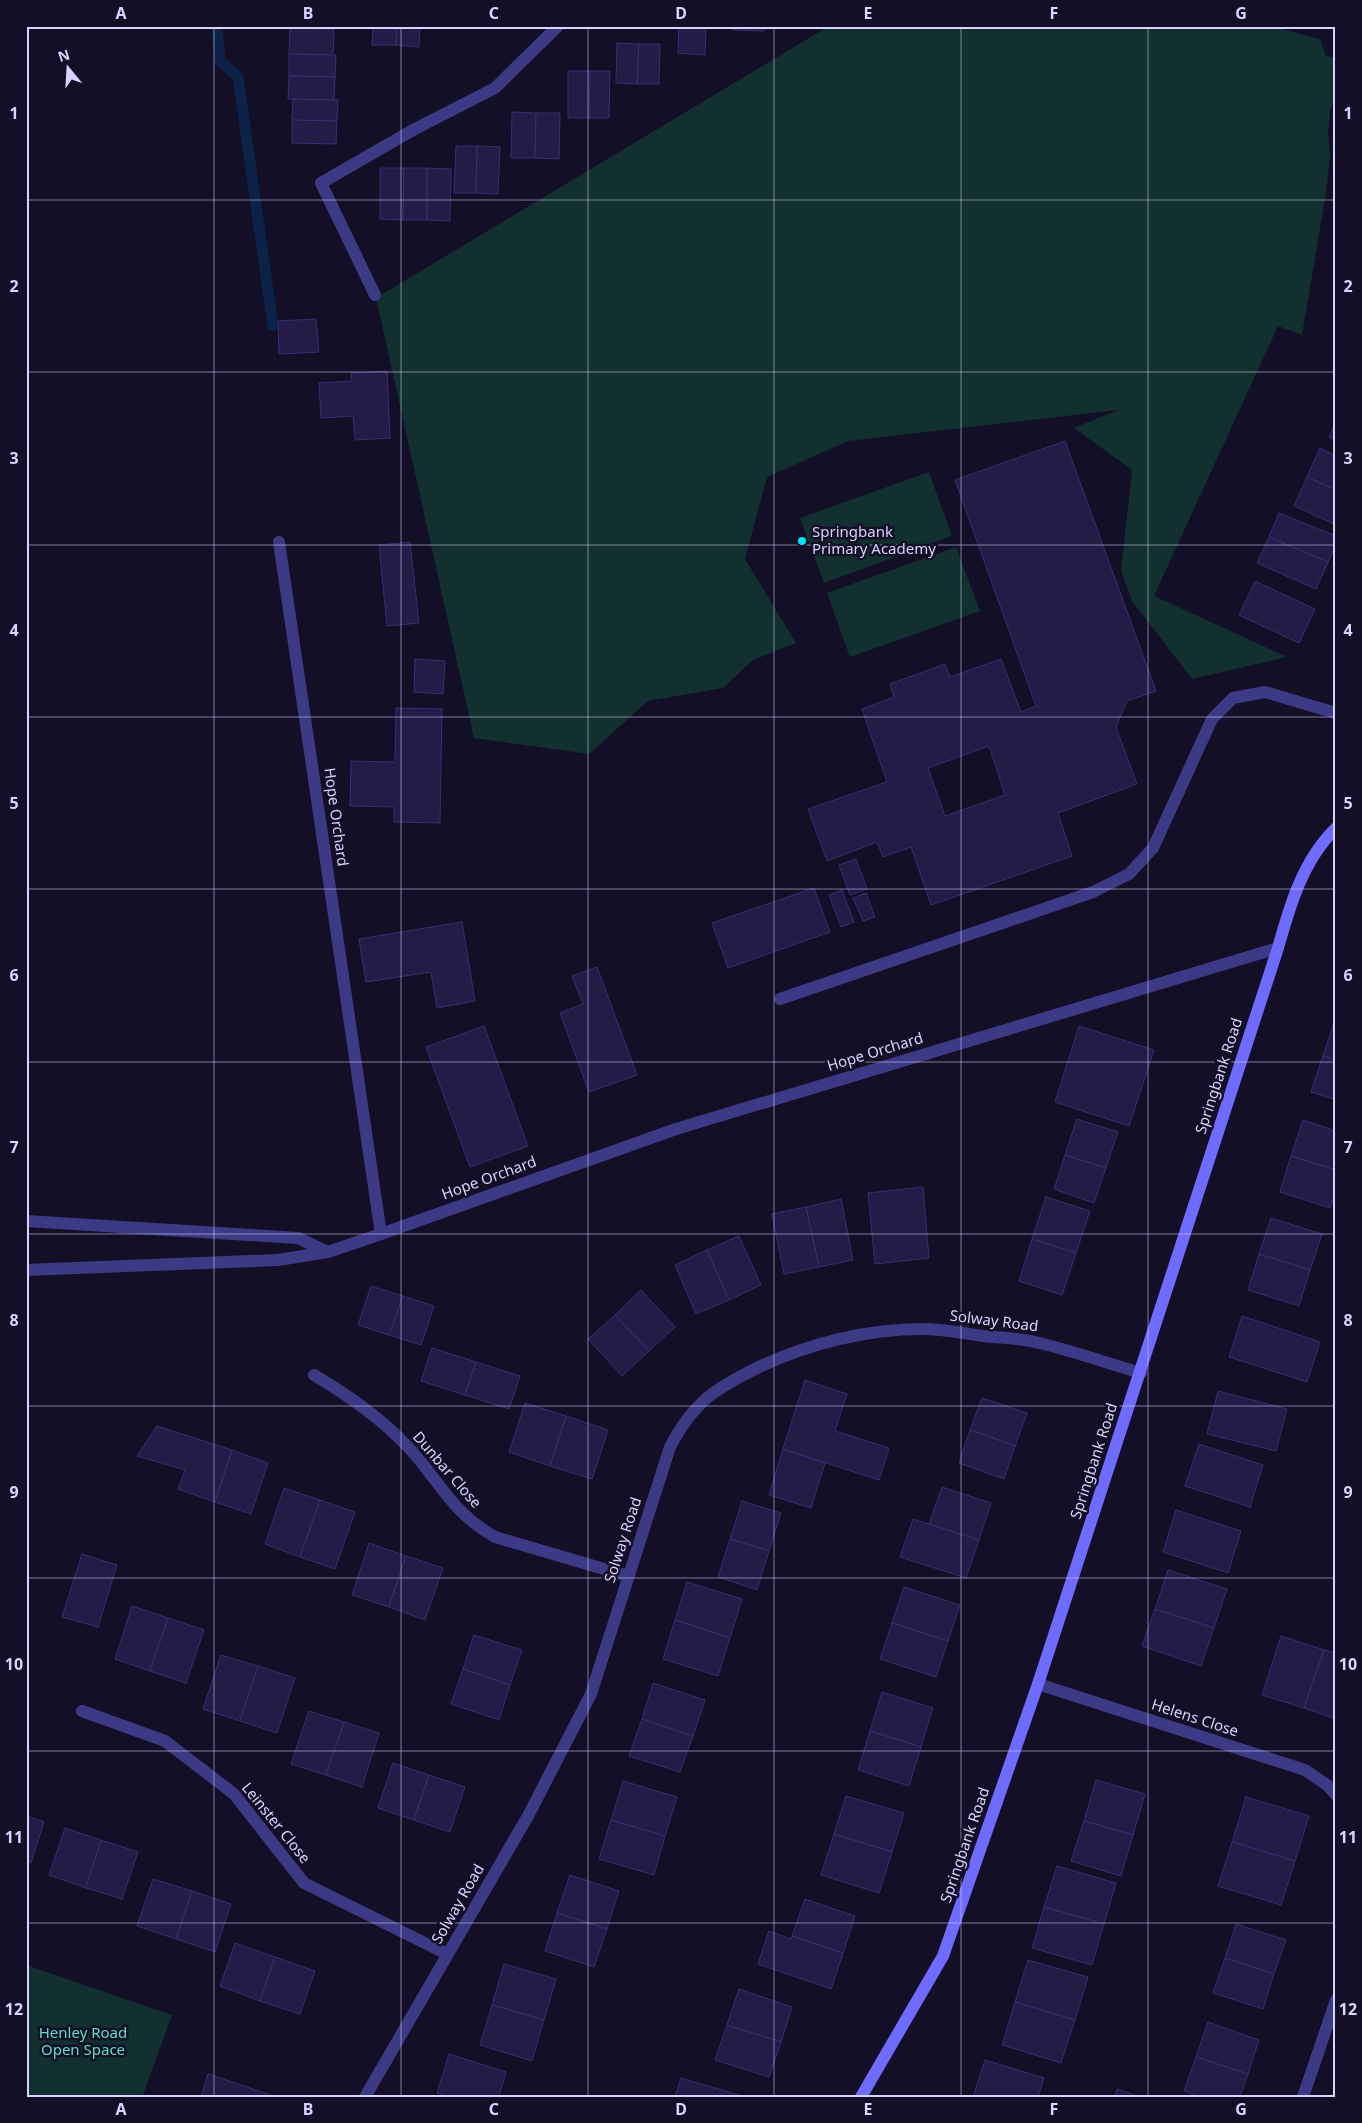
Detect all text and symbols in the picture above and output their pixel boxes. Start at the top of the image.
text: A [115,2,127,24]
text: B [303,2,313,24]
text: C [489,2,499,24]
text: D [675,2,687,24]
text: E [864,2,873,24]
text: F [1050,2,1058,24]
text: G [1235,2,1247,24]
north arrow [42,42,92,92]
text: N [55,44,72,66]
text: 1 [9,102,19,124]
text: 1 [1343,102,1353,124]
text: 2 [9,275,19,297]
text: 2 [1343,275,1353,297]
text: 3 [9,447,19,469]
text: 3 [1343,447,1353,469]
place label: Springbank Primary Academy [812,521,936,558]
marker: Springbank Primary Academy [796,535,808,547]
text: 4 [9,619,19,641]
text: 4 [1343,619,1353,641]
street label: Hope Orchard [320,766,354,867]
text: 5 [9,792,19,814]
text: 5 [1343,792,1353,814]
text: 6 [9,964,19,986]
text: 6 [1343,964,1353,986]
street label: Springbank Road [1190,1015,1246,1136]
street label: Hope Orchard [824,1027,925,1075]
text: 7 [9,1136,19,1158]
text: 7 [1343,1136,1353,1158]
street label: Hope Orchard [439,1151,539,1203]
street label: Solway Road [949,1305,1040,1335]
text: 8 [9,1309,19,1331]
text: 8 [1343,1309,1353,1331]
street label: Springbank Road [1065,1400,1121,1521]
street label: Dunbar Close [409,1427,487,1512]
text: 9 [9,1481,19,1503]
text: 9 [1343,1481,1353,1503]
street label: Solway Road [599,1494,645,1585]
text: 10 [5,1653,23,1675]
text: 10 [1339,1653,1357,1675]
street label: Helens Close [1149,1694,1241,1741]
street label: Leinster Close [238,1778,316,1867]
street label: Springbank Road [935,1784,993,1905]
text: 11 [5,1826,23,1848]
text: 11 [1339,1826,1357,1848]
street label: Solway Road [426,1860,488,1947]
text: 12 [5,1998,23,2020]
text: 12 [1339,1998,1357,2020]
park label: Henley Road Open Space [39,2022,127,2059]
text: A [115,2098,127,2120]
text: B [303,2098,313,2120]
text: C [489,2098,499,2120]
text: D [675,2098,687,2120]
text: E [864,2098,873,2120]
text: F [1050,2098,1058,2120]
text: G [1235,2098,1247,2120]

